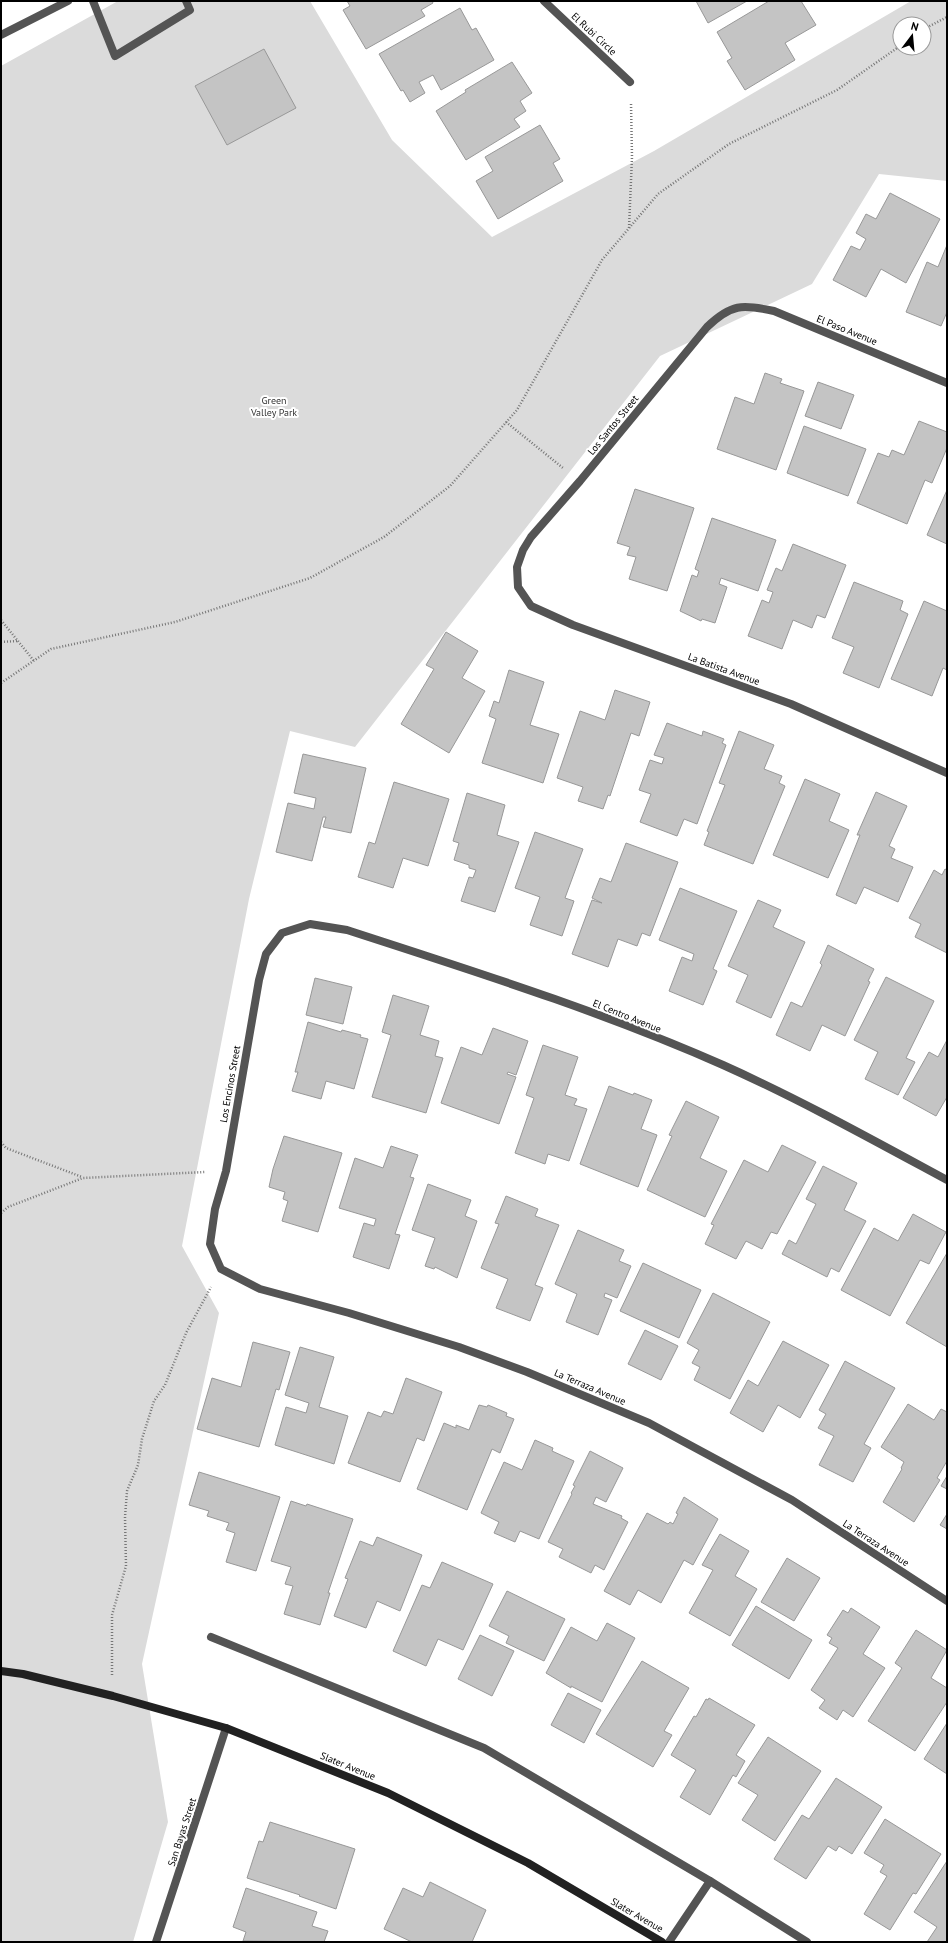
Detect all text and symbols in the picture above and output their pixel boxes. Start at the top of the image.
street label: El Rubi Circle [569,10,619,58]
north arrow [892,16,932,56]
text: N [909,19,920,34]
street label: El Paso Avenue [815,312,879,348]
street label: Los Santos Street [585,392,642,458]
park label: Green Valley Park [250,394,297,419]
street label: La Batista Avenue [686,650,762,688]
street label: El Centro Avenue [591,996,663,1036]
street label: Los Encinos Street [217,1044,243,1124]
street label: La Terraza Avenue [552,1366,628,1408]
street label: La Terraza Avenue [840,1517,912,1569]
street label: Slater Avenue [318,1749,378,1783]
street label: San Bayas Street [165,1796,199,1868]
street label: Slater Avenue [608,1895,666,1935]

